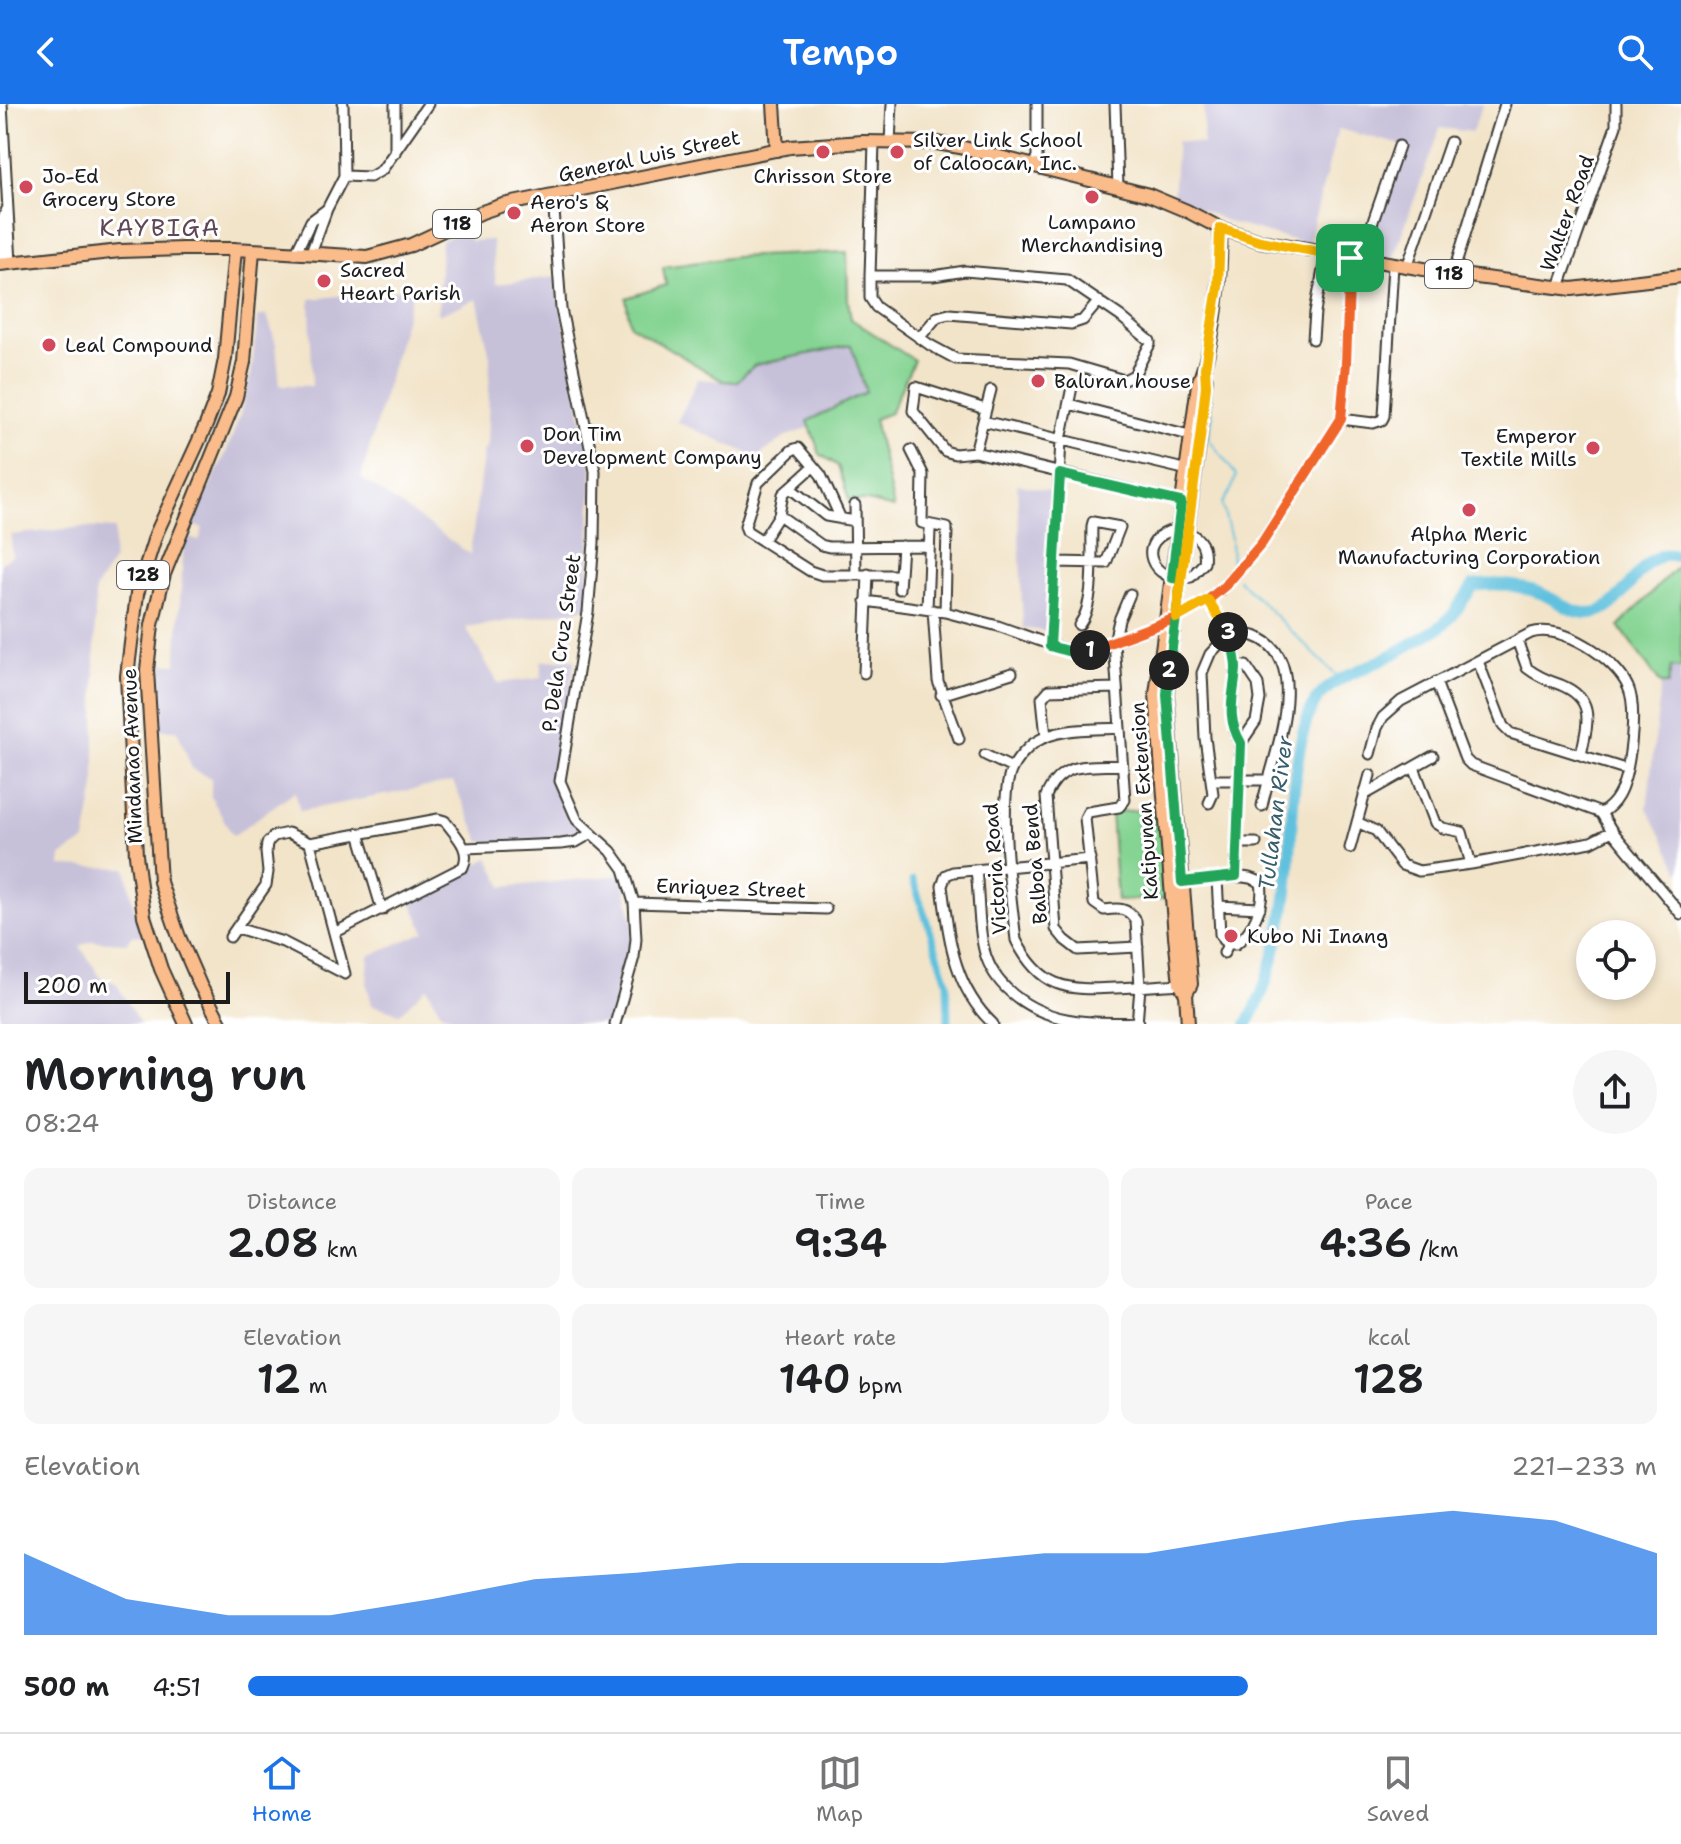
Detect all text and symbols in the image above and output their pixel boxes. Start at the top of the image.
text: Tempo [783,28,898,77]
icon: back [24,30,68,74]
icon: search [1613,30,1657,74]
street label: General Luis Street [556,124,742,188]
place label: Silver Link School of Caloocan, Inc. [913,127,1082,176]
marker: Chrisson Store [814,143,832,161]
marker: Silver Link School of Caloocan, Inc. [888,143,906,161]
street label: Walter Road [1534,151,1600,275]
place label: Jo-Ed Grocery Store [42,163,176,212]
place label: Chrisson Store [754,163,892,189]
marker: Jo-Ed Grocery Store [17,178,35,196]
marker: Lampano Merchandising [1083,188,1101,206]
place label: Aero's & Aeron Store [530,189,646,238]
marker: Aero's & Aeron Store [505,204,523,222]
place label: Lampano Merchandising [1021,209,1163,258]
road number: 118 [433,210,481,238]
district label: KAYBIGA [99,212,221,244]
pin [1316,224,1384,292]
icon: arrive [1328,236,1372,280]
place label: Sacred Heart Parish [340,257,461,306]
road number: 118 [1425,260,1473,288]
marker: Sacred Heart Parish [315,272,333,290]
place label: Leal Compound [65,332,213,358]
marker: Leal Compound [40,336,58,354]
place label: Baluran house [1054,368,1191,394]
marker: Baluran house [1029,372,1047,390]
place label: Don Tim Development Company [543,421,762,470]
place label: Emperor Textile Mills [1461,423,1577,472]
marker: Don Tim Development Company [518,437,536,455]
marker: Emperor Textile Mills [1584,439,1602,457]
marker: Alpha Meric Manufacturing Corporation [1460,501,1478,519]
place label: Alpha Meric Manufacturing Corporation [1338,521,1600,570]
street label: P. Dela Cruz Street [536,552,586,734]
road number: 128 [117,561,169,589]
pin: 3 [1208,612,1248,652]
text: 3 [1220,617,1236,646]
pin: 1 [1070,630,1110,670]
text: 1 [1085,635,1095,664]
pin: 2 [1149,650,1189,690]
text: 2 [1161,655,1177,684]
street label: Mindanao Avenue [116,668,148,844]
street label: Katipunan Extension [1124,701,1164,901]
water label: Tullahan River [1252,734,1299,892]
street label: Victoria Road [977,802,1013,936]
street label: Balboa Bend [1017,802,1053,925]
street label: Enriquez Street [656,872,806,904]
map controls [1576,920,1656,1000]
button: locate [1576,920,1656,1000]
place label: Kubo Ni Inang [1247,923,1388,949]
marker: Kubo Ni Inang [1222,927,1240,945]
scale bar [24,968,230,1004]
text: 200 m [36,971,108,1000]
text: Morning run [24,1045,307,1104]
button: share [1573,1050,1657,1134]
text: 08:24 [24,1105,100,1140]
text: Distance [247,1187,337,1216]
text: Time [815,1187,866,1216]
text: Pace [1365,1187,1413,1216]
text: 2.08 [227,1216,319,1270]
text: 9:34 [794,1216,887,1270]
text: 4:36 [1319,1216,1412,1270]
text: km [319,1235,358,1264]
text: /km [1412,1235,1459,1264]
text: Elevation [243,1323,341,1352]
text: Heart rate [784,1323,897,1352]
text: kcal [1367,1323,1410,1352]
text: 12 [257,1352,301,1406]
text: 140 [778,1352,851,1406]
text: 128 [1353,1352,1425,1406]
text: m [301,1371,327,1400]
text: bpm [851,1371,903,1400]
text: Elevation [24,1448,140,1483]
text: 221–233 m [1511,1448,1657,1483]
text: 500 m [24,1669,109,1704]
text: 4:51 [152,1669,201,1704]
tab: Home [252,1751,312,1828]
tab: Map [816,1751,863,1828]
tab: Saved [1367,1751,1429,1828]

